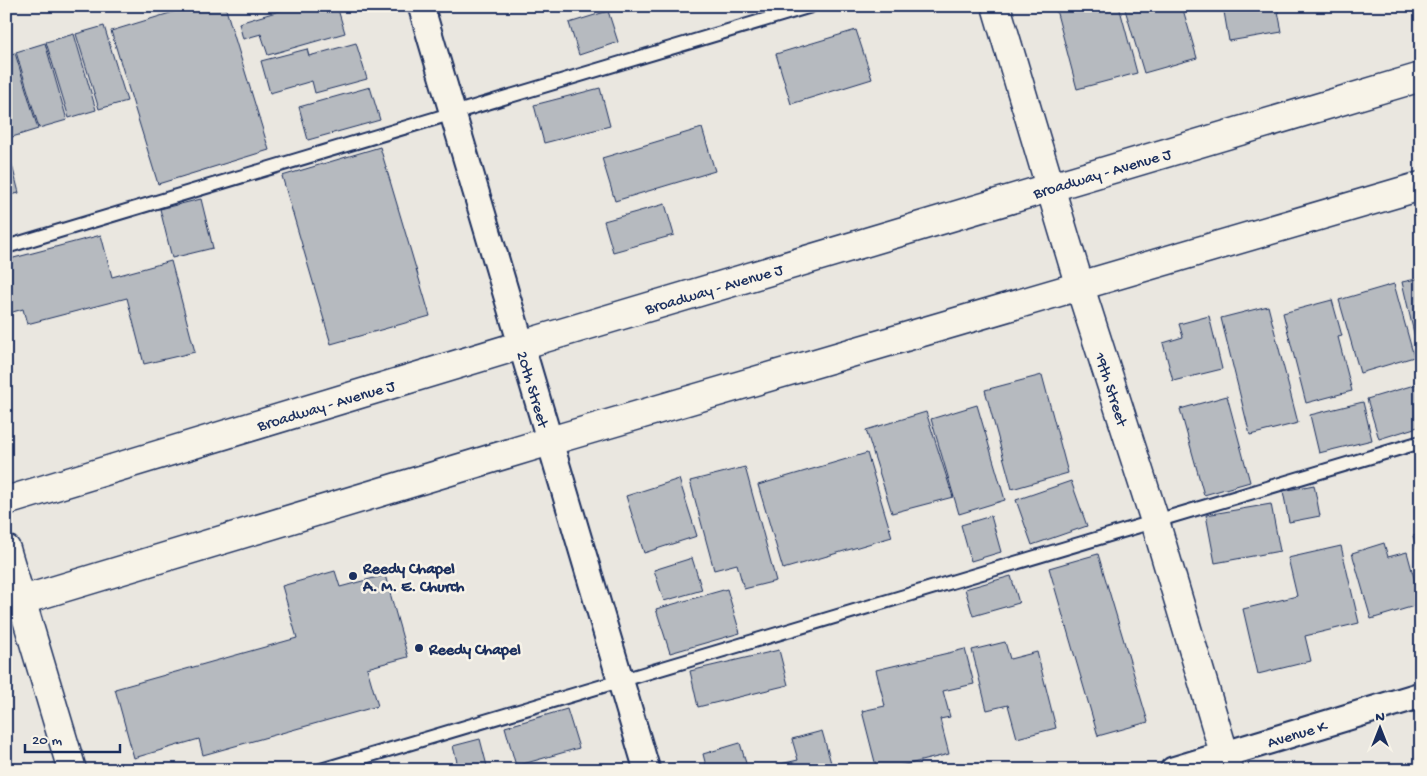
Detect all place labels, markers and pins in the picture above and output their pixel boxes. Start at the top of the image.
place label: Reedy Chapel A. M. E. Church [362,561,465,598]
marker: Reedy Chapel A. M. E. Church [347,570,359,582]
marker: Reedy Chapel [413,642,425,654]
place label: Reedy Chapel [428,642,521,661]

